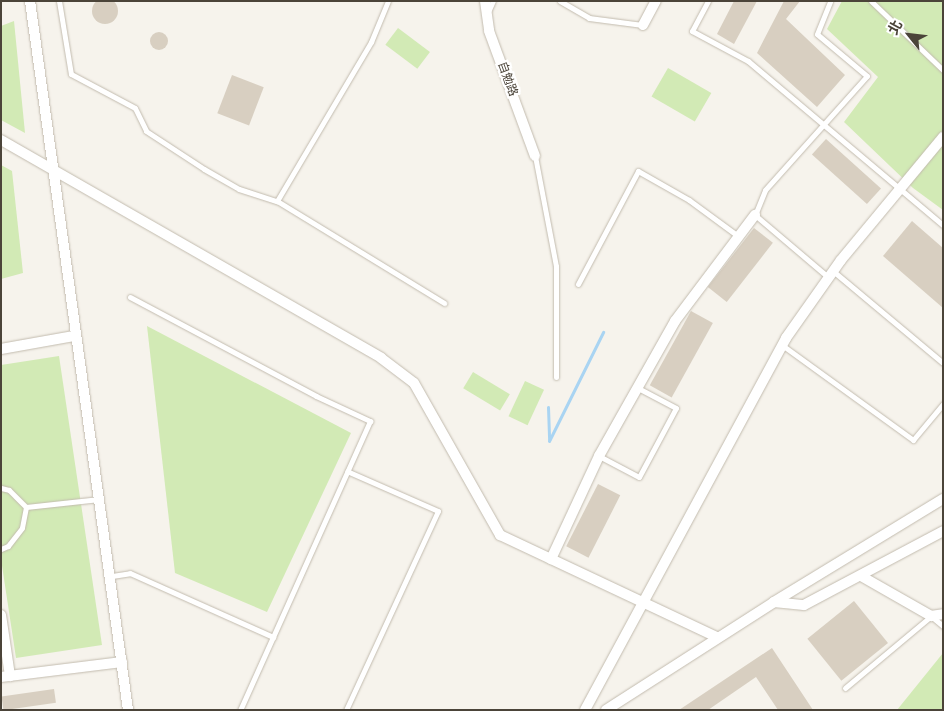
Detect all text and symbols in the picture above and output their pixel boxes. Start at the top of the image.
north arrow [884,10,934,60]
text: 北 [885,17,906,38]
street label: 自勉路 [494,60,520,98]

